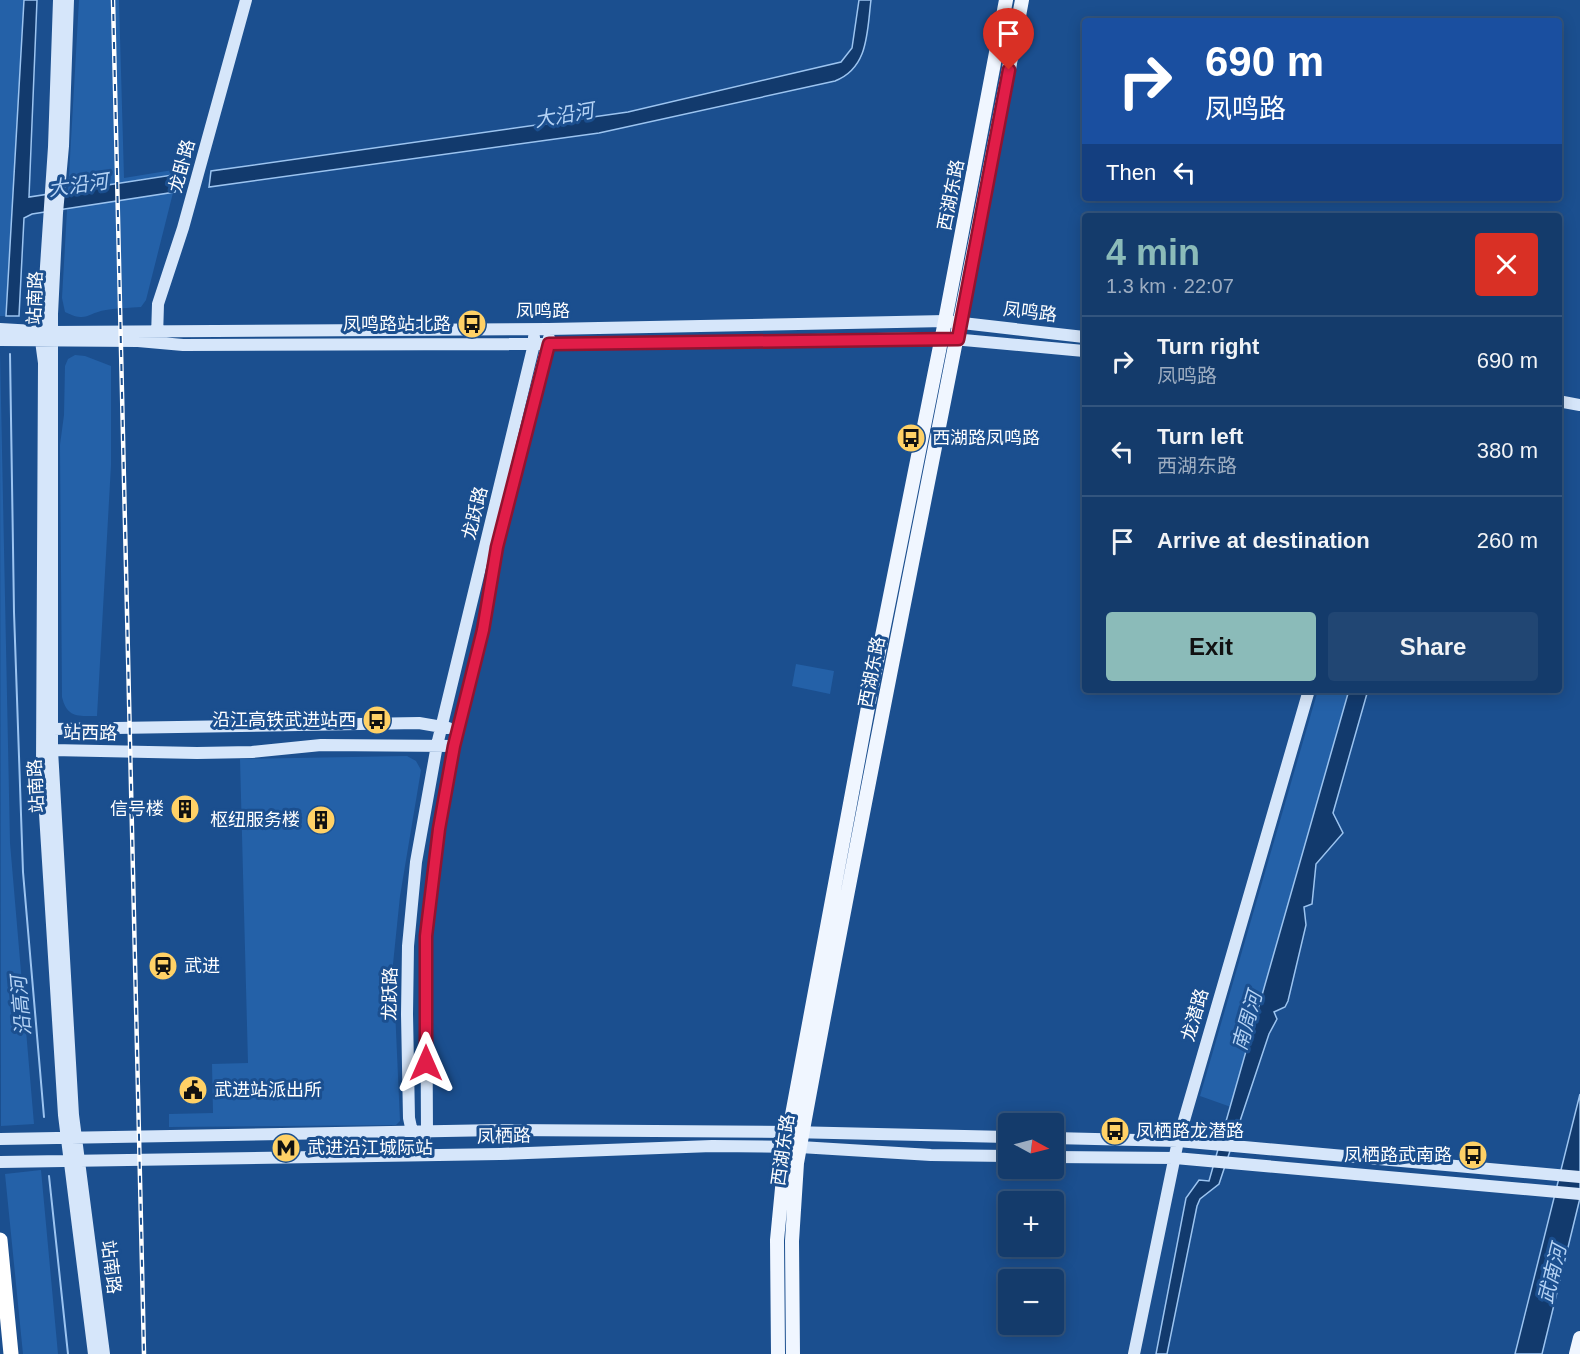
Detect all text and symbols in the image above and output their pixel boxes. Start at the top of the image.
pin [983,8,1034,70]
icon: arrive [992,17,1025,50]
text: 690 m [1205,38,1324,85]
icon: right [1106,42,1184,120]
text: 凤鸣路 [1205,94,1286,124]
water label: 大沿河 [533,98,599,131]
street label: 龙卧路 [165,137,199,195]
icon: left [1168,156,1201,189]
street label: 西湖东路 [934,158,968,232]
text: Then [1106,160,1156,185]
water label: 大沿河 [47,169,113,200]
text: 4 min [1106,232,1200,273]
button: close [1475,233,1538,296]
street label: 站南路 [24,271,46,325]
text: 1.3 km · 22:07 [1106,275,1234,297]
street label: 凤鸣路 [1002,299,1058,325]
street label: 凤鸣路 [516,301,570,321]
bus stop icon: 凤鸣路站北路 [456,308,488,340]
place label: 凤鸣路站北路 [343,314,451,334]
text: Turn right [1157,334,1259,359]
icon: right [1106,345,1139,378]
text: 690 m [1477,348,1538,373]
text: 凤鸣路 [1157,365,1217,387]
bus stop icon: 西湖路凤鸣路 [895,422,927,454]
text: Turn left [1157,424,1243,449]
place label: 西湖路凤鸣路 [932,428,1040,448]
icon: left [1106,435,1139,468]
text: 380 m [1477,438,1538,463]
text: 西湖东路 [1157,455,1237,477]
street label: 龙跃路 [459,484,491,542]
icon: arrive [1106,525,1139,558]
text: Arrive at destination [1157,528,1370,553]
text: 260 m [1477,528,1538,553]
button: Exit [1106,612,1316,681]
button: Share [1328,612,1538,681]
street label: 西湖东路 [855,635,889,709]
bus stop icon: 沿江高铁武进站西 [361,704,393,736]
place label: 沿江高铁武进站西 [212,710,356,730]
street label: 站西路 [63,723,117,743]
street label: 站南路 [25,759,47,813]
building icon: 信号楼 [169,793,201,825]
place label: 信号楼 [110,799,164,819]
building icon: 枢纽服务楼 [305,804,337,836]
place label: 枢纽服务楼 [210,810,300,830]
station icon: 武进 [147,950,179,982]
place label: 武进 [184,956,220,976]
street label: 龙跃路 [380,967,400,1021]
water label: 沿高河 [7,971,35,1037]
water label: 南周河 [1228,985,1267,1053]
street label: 龙潜路 [1178,986,1212,1044]
position arrow [394,1031,458,1095]
public building icon: 武进站派出所 [177,1074,209,1106]
place label: 武进站派出所 [214,1080,322,1100]
street label: 西湖东路 [768,1113,798,1187]
north arrow [998,1113,1064,1179]
map controls [998,1113,1064,1335]
bus stop icon: 凤栖路龙潜路 [1099,1115,1131,1147]
place label: 凤栖路龙潜路 [1136,1121,1244,1141]
street label: 凤栖路 [477,1126,531,1146]
metro station icon: 武进沿江城际站 [270,1132,302,1164]
place label: 武进沿江城际站 [307,1138,433,1158]
bus stop icon: 凤栖路武南路 [1457,1139,1489,1171]
place label: 凤栖路武南路 [1344,1145,1452,1165]
button: + [998,1191,1064,1257]
water label: 武南河 [1534,1238,1571,1306]
street label: 站南路 [98,1239,124,1295]
button: − [998,1269,1064,1335]

